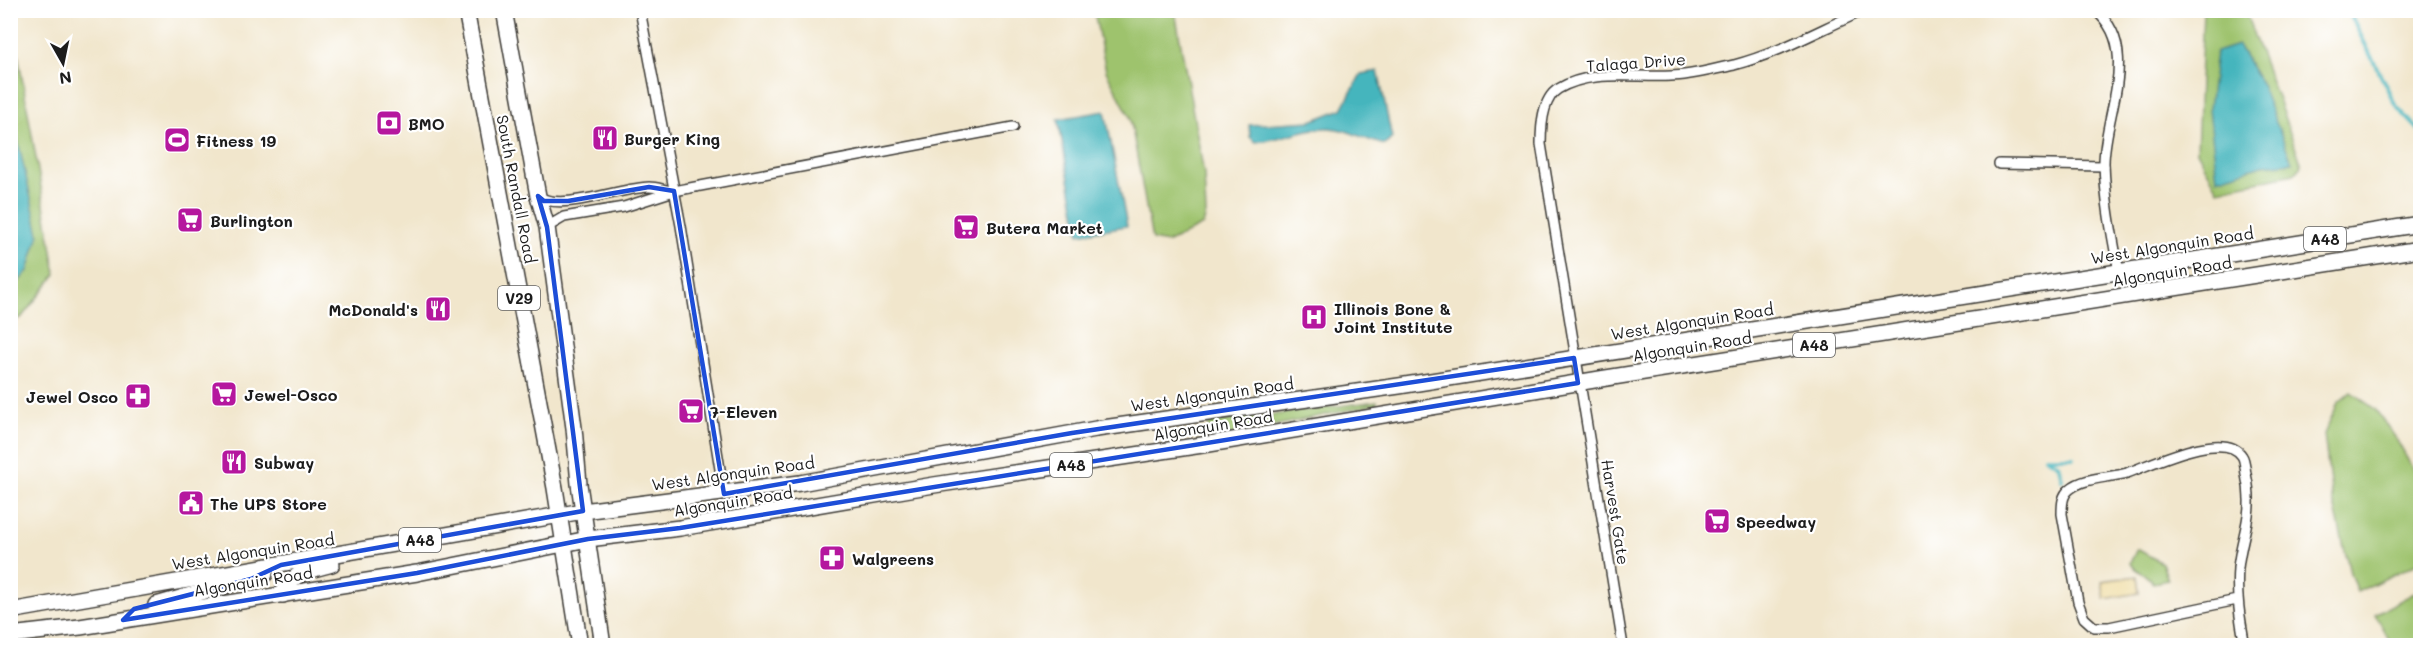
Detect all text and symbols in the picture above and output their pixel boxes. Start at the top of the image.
north arrow [33,33,93,93]
street label: Talaga Drive [1586,48,1686,76]
text: N [58,67,73,90]
bank icon: BMO [374,108,404,138]
place label: BMO [408,113,445,134]
street label: South Randall Road [492,113,542,265]
restaurant icon: Burger King [590,123,620,153]
sports icon: Fitness 19 [162,125,192,155]
place label: Burger King [624,128,720,149]
place label: Fitness 19 [196,130,276,151]
supermarket icon: Burlington [175,205,205,235]
place label: Burlington [210,210,293,231]
supermarket icon: Butera Market [951,212,981,242]
place label: Butera Market [986,217,1103,238]
street label: West Algonquin Road [2089,222,2255,268]
road number: A48 [2304,227,2346,251]
street label: Algonquin Road [2111,251,2233,291]
road number: V29 [498,286,540,310]
restaurant icon: McDonald's [423,294,453,324]
place label: Illinois Bone & Joint Institute [1334,298,1453,337]
street label: West Algonquin Road [1609,298,1775,344]
place label: McDonald's [329,299,418,320]
hospital icon: Illinois Bone & Joint Institute [1299,302,1329,332]
street label: Algonquin Road [1631,326,1753,366]
road number: A48 [1793,333,1835,357]
street label: West Algonquin Road [1129,372,1295,416]
supermarket icon: Jewel-Osco [209,379,239,409]
pharmacy icon: Jewel Osco [123,381,153,411]
place label: Jewel-Osco [244,384,338,405]
place label: Jewel Osco [26,386,118,407]
supermarket icon: 7-Eleven [676,396,706,426]
place label: 7-Eleven [710,401,777,422]
street label: Algonquin Road [1152,405,1274,445]
restaurant icon: Subway [219,447,249,477]
street label: West Algonquin Road [650,451,816,495]
place label: Subway [254,452,315,473]
road number: A48 [1050,453,1092,477]
street label: Harvest Gate [1597,458,1635,566]
street label: Algonquin Road [672,481,794,521]
public building icon: The UPS Store [176,488,206,518]
place label: The UPS Store [210,493,327,514]
supermarket icon: Speedway [1702,506,1732,536]
place label: Speedway [1736,511,1816,532]
street label: West Algonquin Road [170,528,336,574]
road number: A48 [399,528,441,552]
pharmacy icon: Walgreens [817,543,847,573]
place label: Walgreens [852,548,934,569]
street label: Algonquin Road [192,561,314,601]

